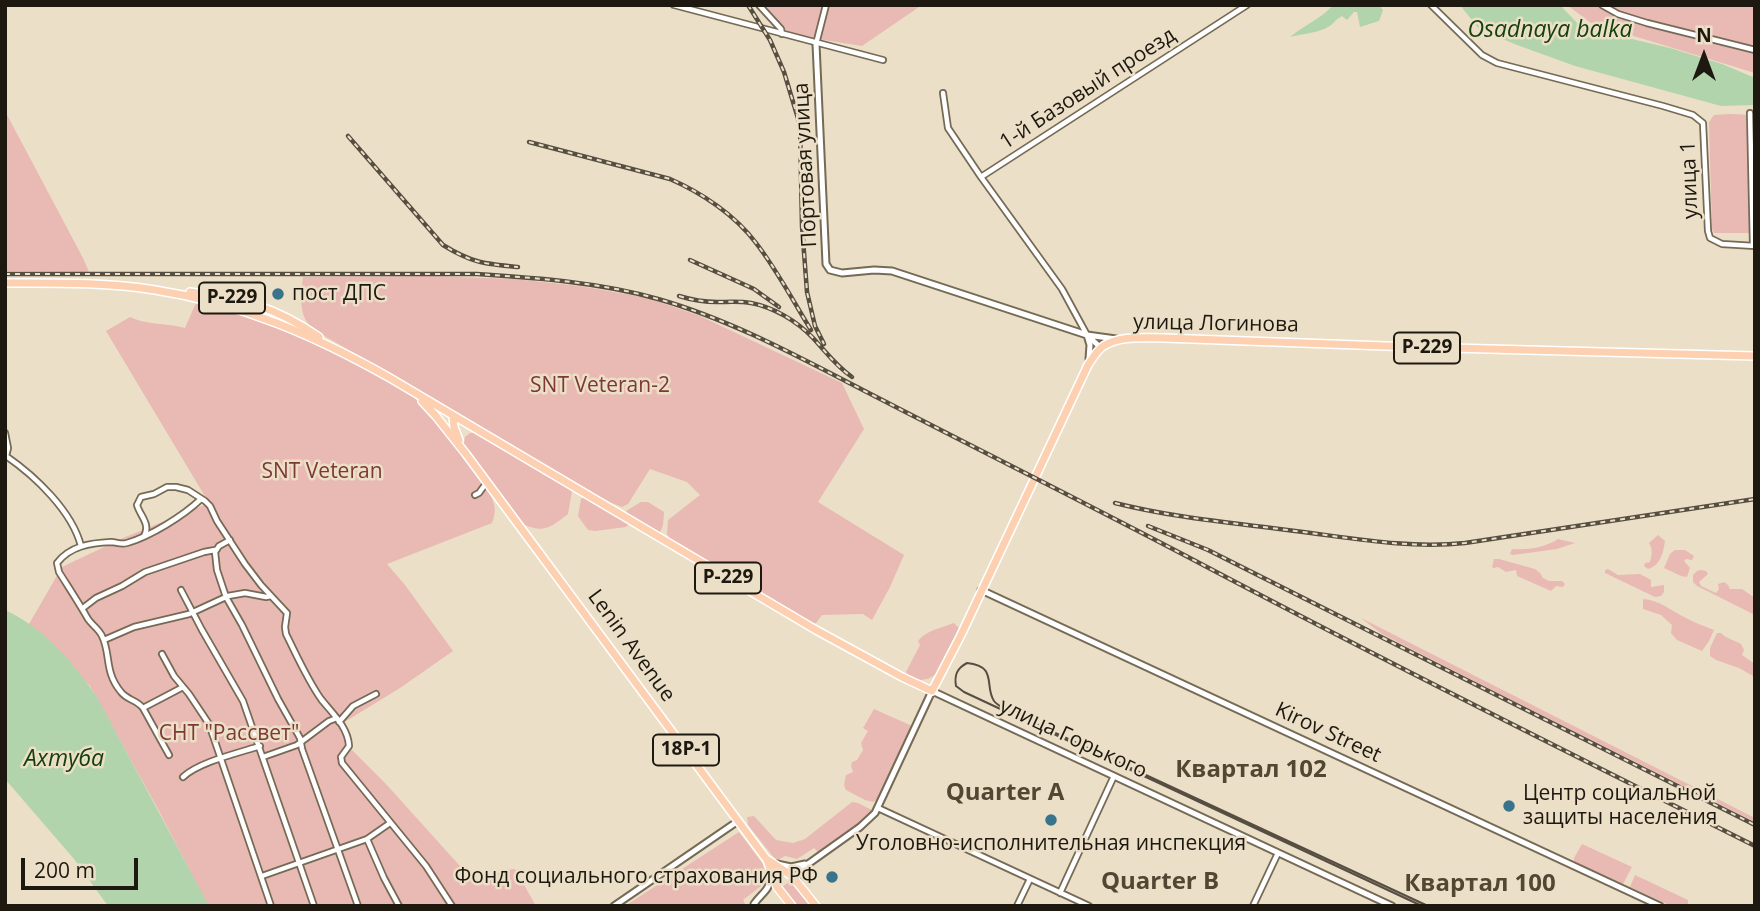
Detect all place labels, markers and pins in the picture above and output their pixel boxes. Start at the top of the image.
place label: пост ДПС [292,281,386,307]
marker: пост ДПС [270,286,286,302]
place label: Центр социальной защиты населения [1523,781,1717,831]
marker: Центр социальной защиты населения [1501,798,1517,814]
marker: Уголовно-исполнительная инспекция [1043,812,1059,828]
place label: Уголовно-исполнительная инспекция [856,831,1246,857]
place label: Фонд социального страхования РФ [455,864,818,890]
marker: Фонд социального страхования РФ [824,869,840,885]

